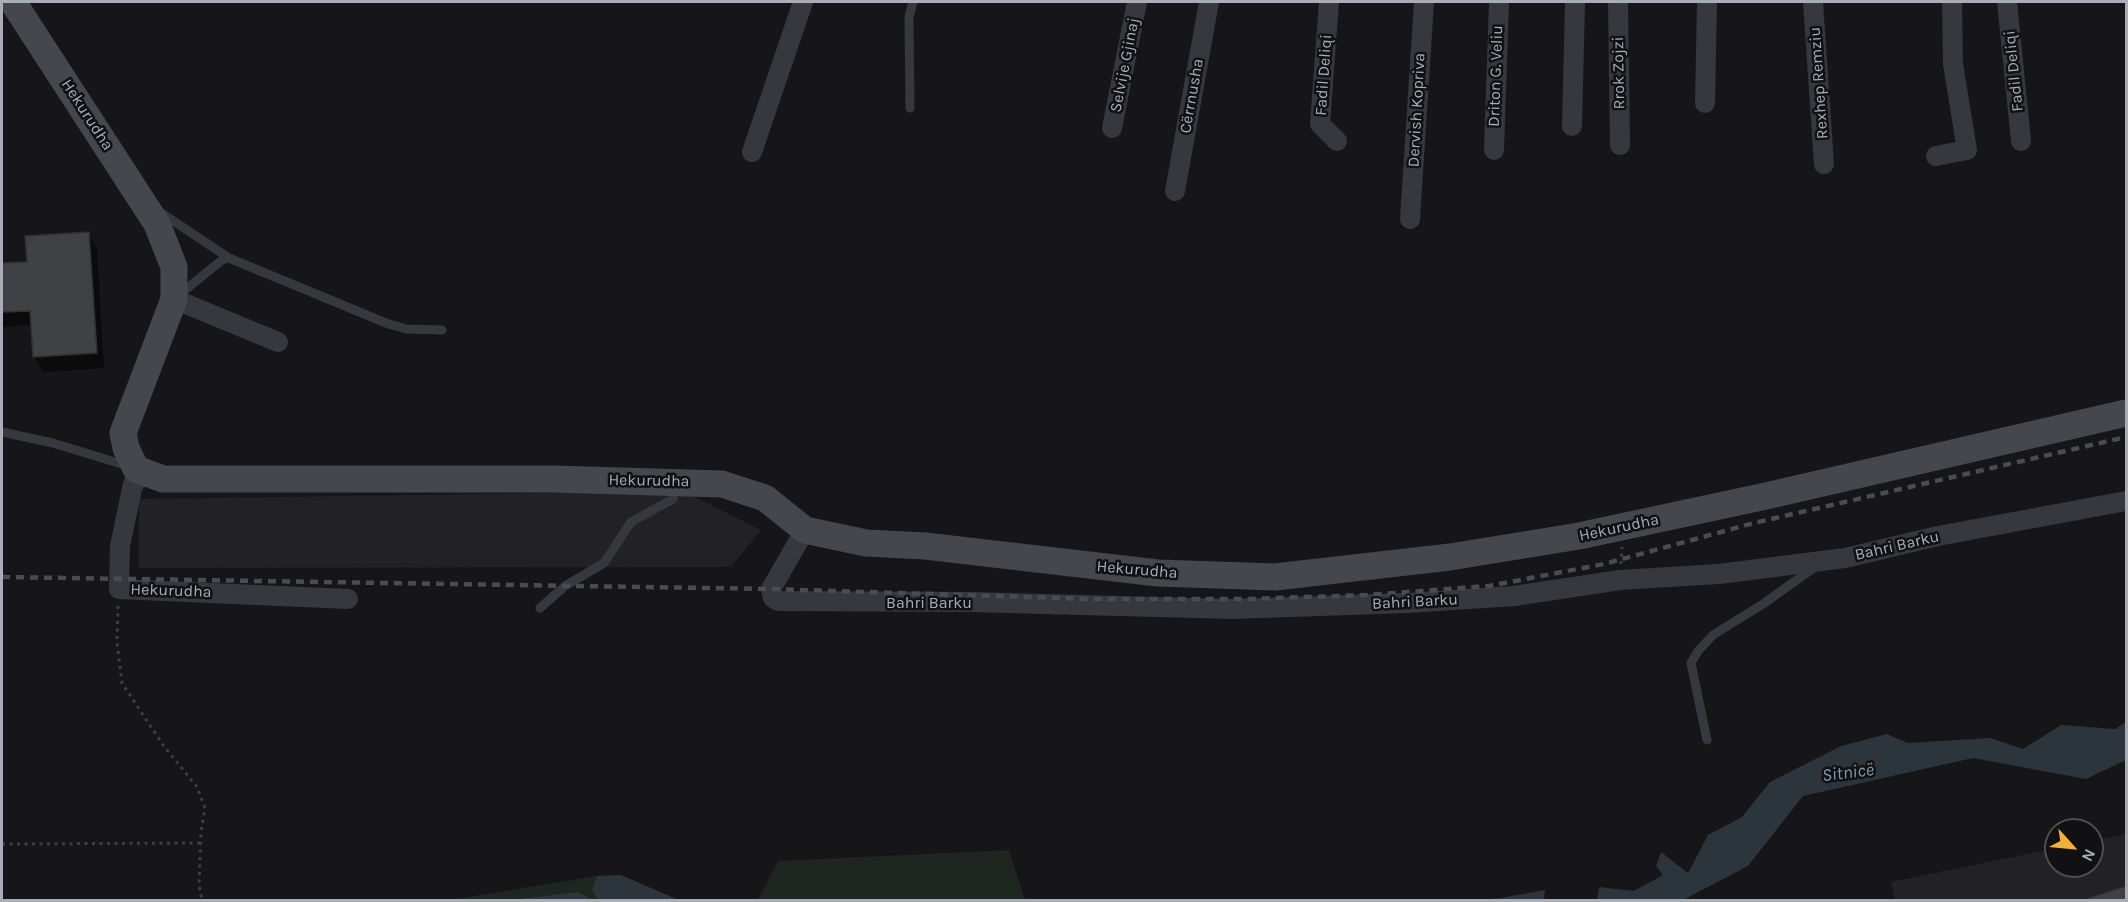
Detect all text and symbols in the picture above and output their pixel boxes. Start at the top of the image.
street label: Selvije Gjinaj [1106,16,1144,114]
street label: Driton G. Veliu [1485,25,1507,127]
street label: Rexhep Remziu [1806,26,1832,140]
street label: Fadil Deliqi [2000,29,2028,113]
street label: Fadil Deliqi [1312,34,1336,116]
street label: Rrok Zojzi [1609,36,1629,110]
street label: Dervish Kopriva [1404,52,1430,168]
street label: Cërrnusha [1176,57,1208,135]
street label: Hekurudha [57,76,117,154]
street label: Hekurudha [608,471,690,491]
street label: Hekurudha [1577,510,1661,546]
street label: Bahri Barku [1853,527,1941,565]
street label: Hekurudha [1096,557,1178,583]
street label: Hekurudha [130,580,212,602]
street label: Bahri Barku [1372,590,1458,614]
street label: Bahri Barku [886,593,972,613]
water label: Sitnicë [1821,759,1875,787]
north arrow [2044,818,2104,878]
text: N [2078,846,2100,865]

